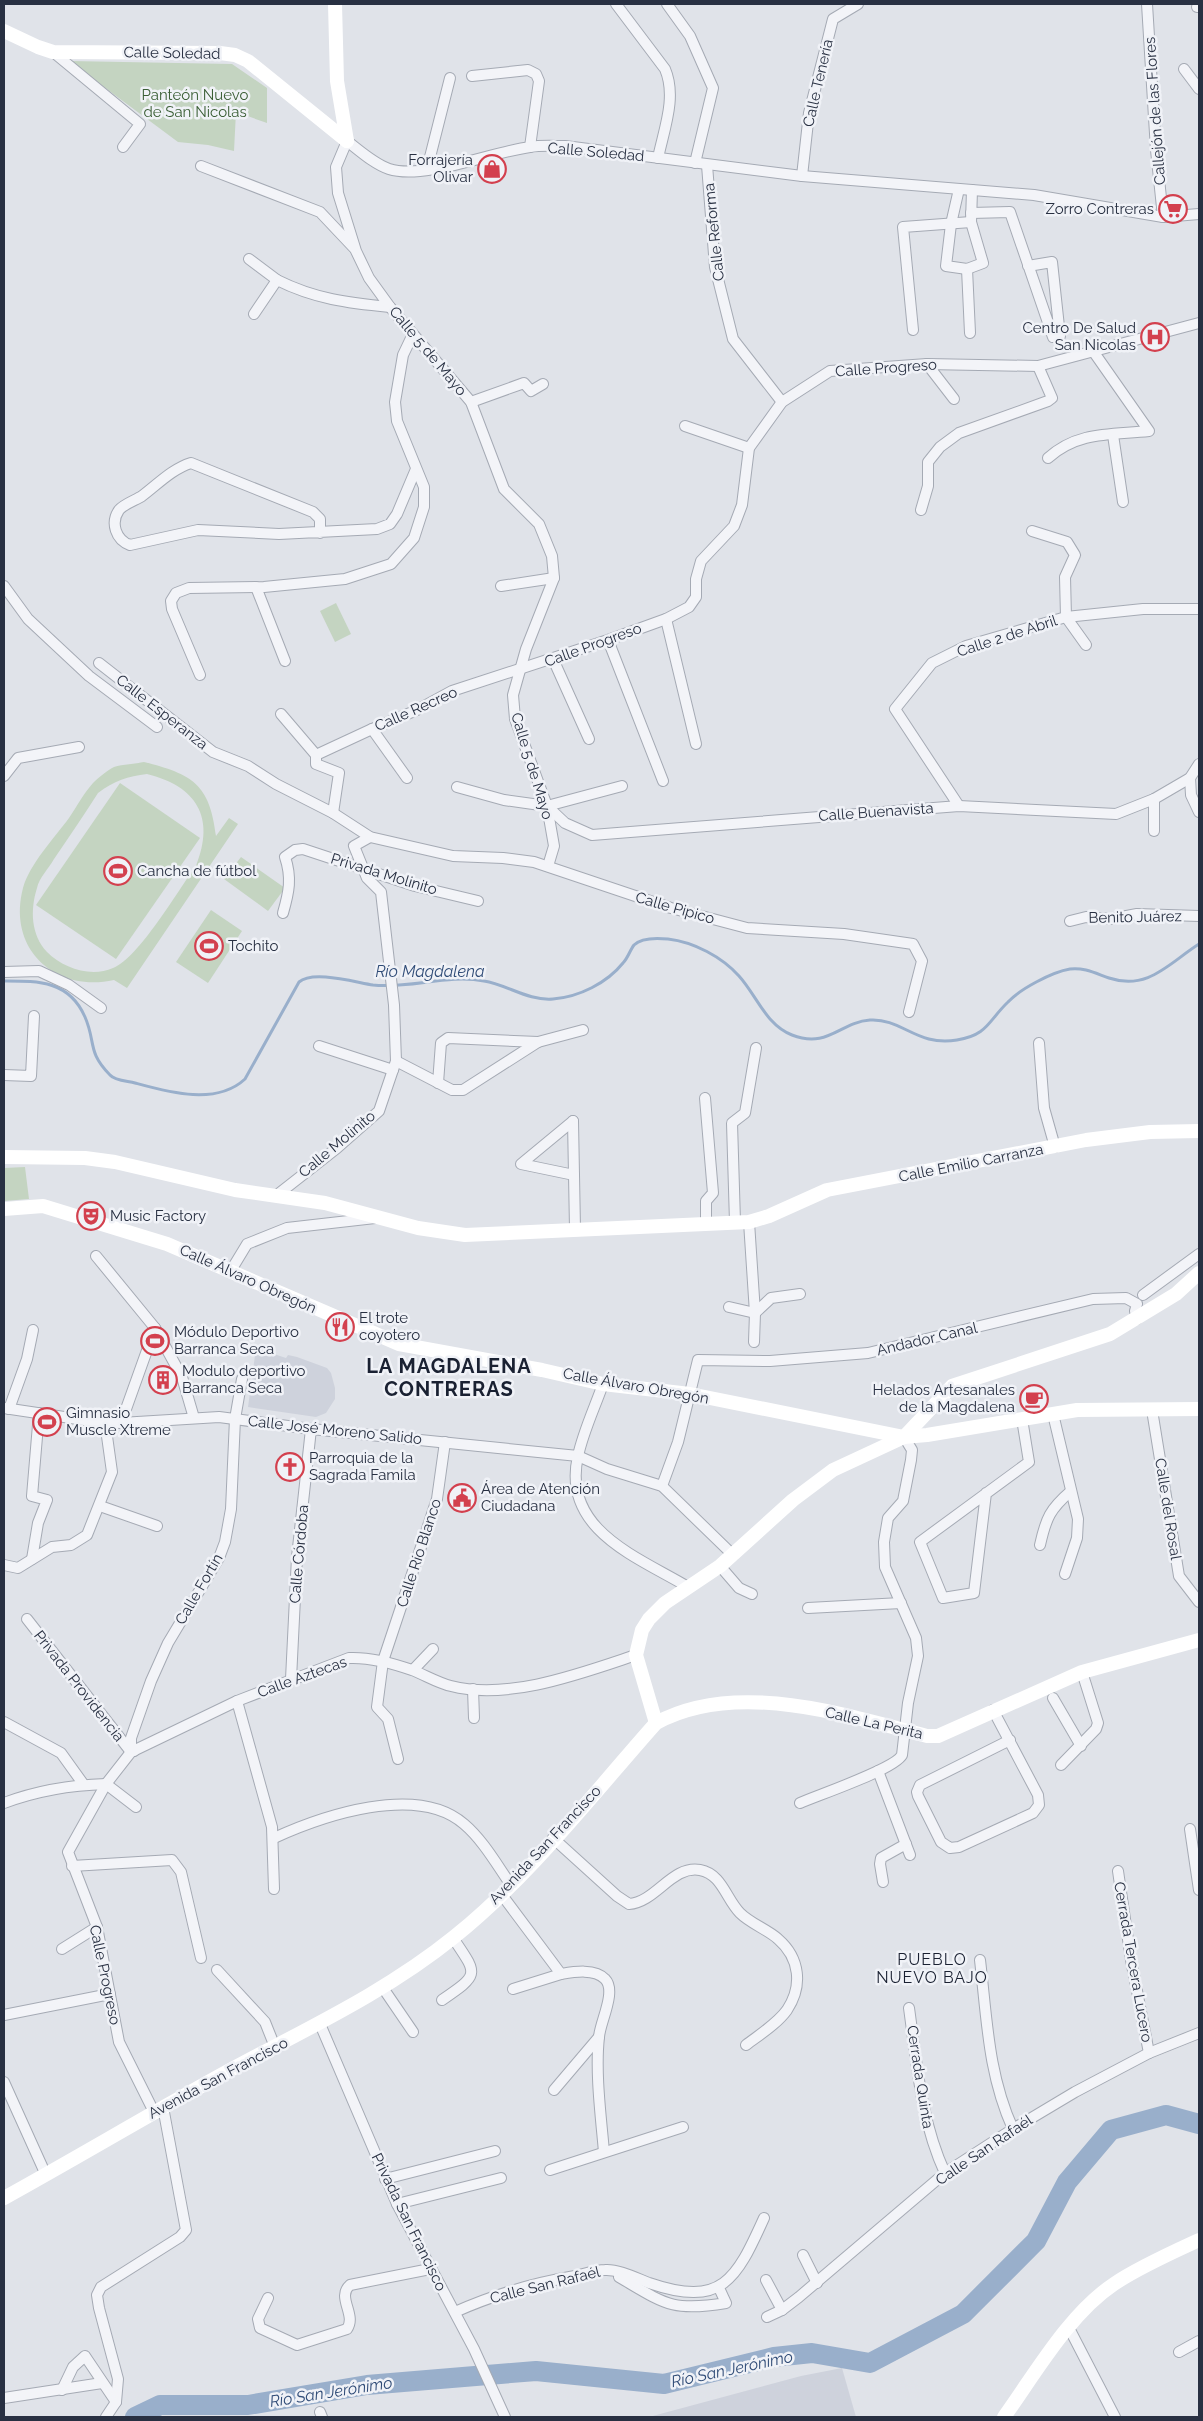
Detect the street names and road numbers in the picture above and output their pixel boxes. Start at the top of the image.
street label: Callejón de las Flores [1141,36,1169,186]
street label: Calle Tenería [799,37,837,129]
street label: Calle Soledad [123,43,221,63]
street label: Calle Soledad [547,139,645,165]
street label: Calle Reforma [700,182,728,282]
street label: Calle 5 de Mayo [385,303,471,399]
street label: Calle Progreso [835,355,937,381]
street label: Calle 2 de Abril [955,611,1060,661]
street label: Calle Progreso [542,619,644,671]
street label: Calle Esperanza [113,671,211,753]
street label: Calle Recreo [372,683,460,735]
street label: Calle 5 de Mayo [507,710,557,822]
street label: Calle Buenavista [818,799,934,825]
street label: Privada Molinito [329,849,439,899]
street label: Calle Pipico [633,888,717,928]
street label: Benito Juárez [1088,907,1182,927]
street label: Calle Molinito [295,1107,379,1181]
street label: Calle Emilio Carranza [897,1140,1045,1186]
street label: Calle Álvaro Obregón [177,1241,319,1317]
street label: Andador Canal [875,1318,980,1359]
street label: Calle Álvaro Obregón [562,1364,710,1408]
street label: Calle José Moreno Salido [247,1412,423,1448]
street label: Calle del Rosal [1151,1457,1185,1562]
street label: Calle Río Blanco [393,1496,445,1610]
street label: Calle Córdoba [286,1504,312,1604]
street label: Calle Fortín [171,1550,227,1628]
street label: Privada Providencia [30,1627,128,1745]
street label: Calle Aztecas [255,1653,349,1701]
street label: Calle La Perita [823,1703,925,1743]
street label: Avenida San Francisco [485,1782,605,1908]
street label: Cerrada Tercera Lucero [1110,1880,1156,2044]
street label: Calle Progreso [86,1923,124,2027]
street label: Cerrada Quinta [903,2024,937,2130]
street label: Avenida San Francisco [145,2033,291,2122]
street label: Calle San Rafaél [932,2110,1037,2189]
street label: Privada San Francisco [368,2150,450,2294]
street label: Calle San Rafaél [488,2262,603,2307]

